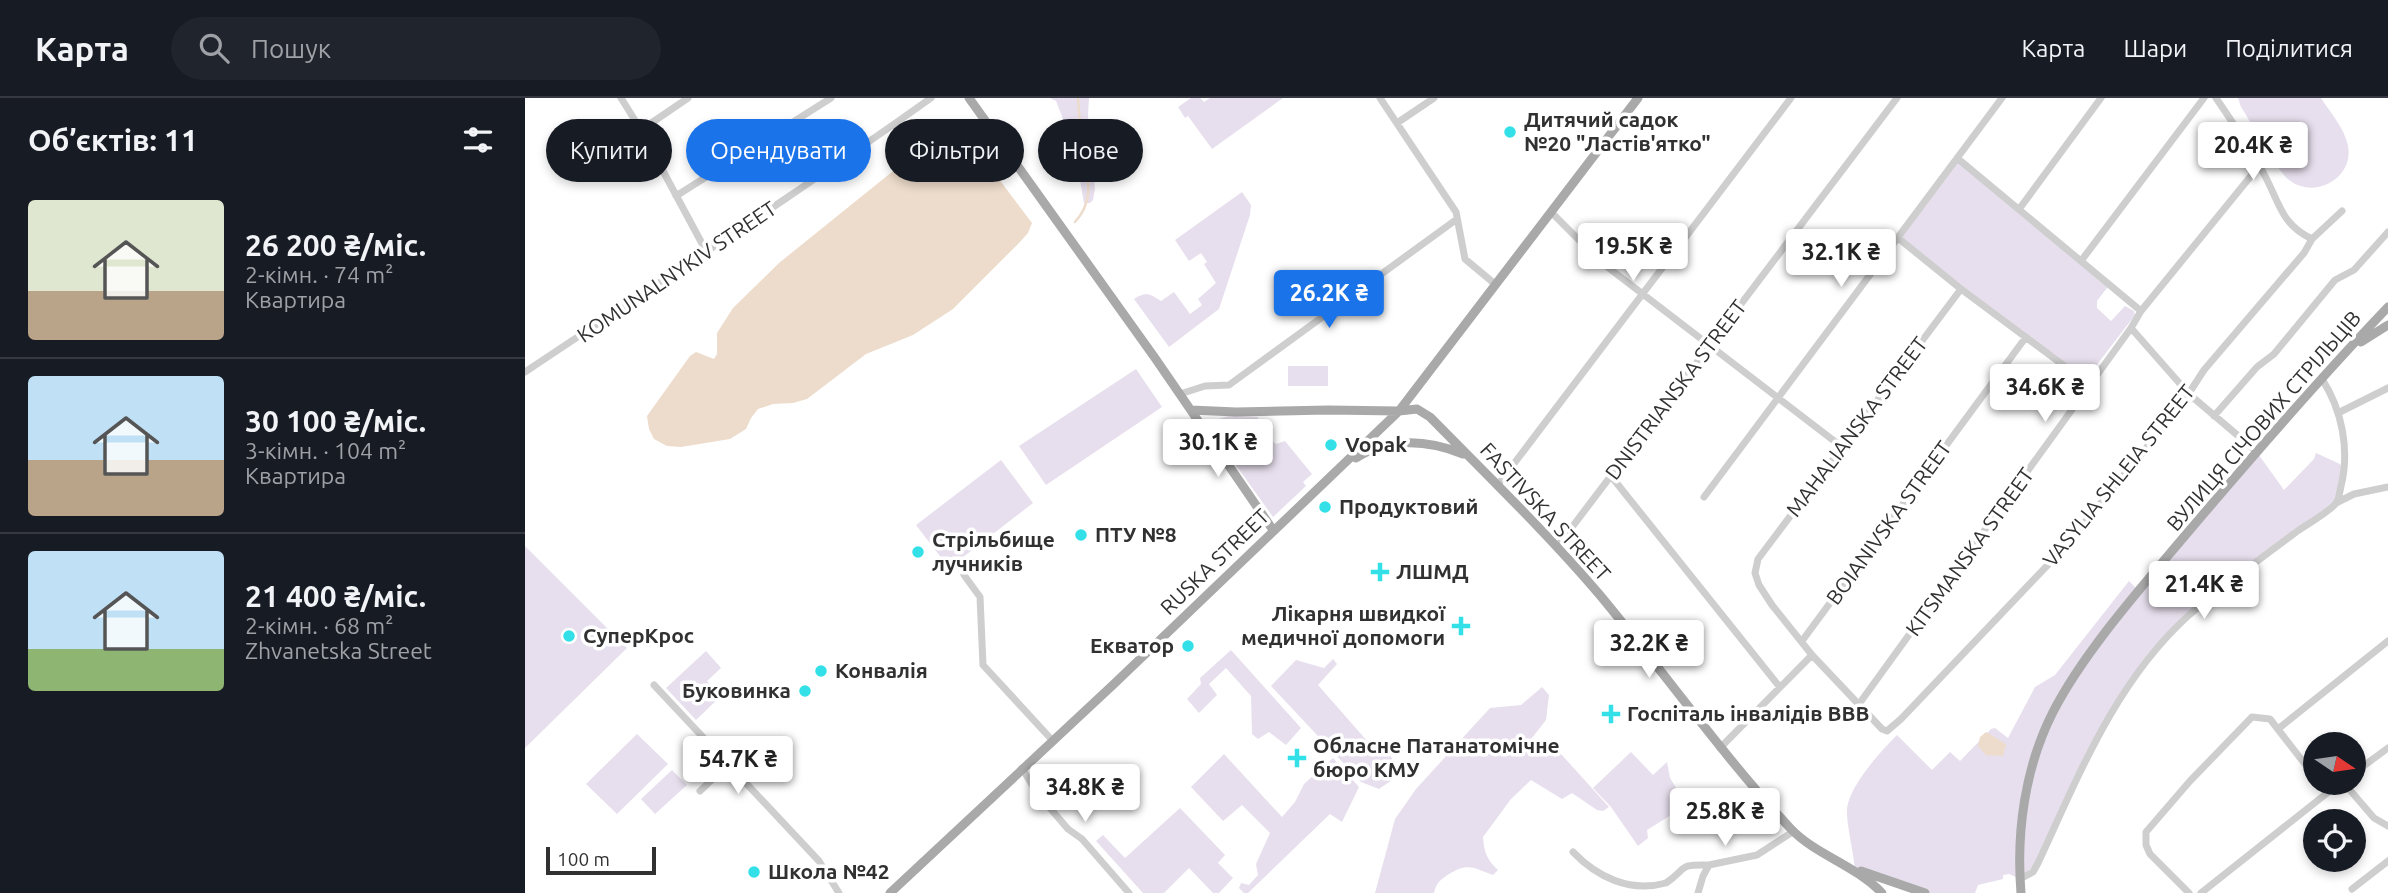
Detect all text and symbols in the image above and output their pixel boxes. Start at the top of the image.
search box [171,17,661,80]
icon: search [195,29,233,67]
text: Карта [35,30,129,67]
text: Пошук [251,34,331,63]
text: Карта [2021,35,2085,62]
text: Шари [2123,35,2187,62]
text: Поділитися [2225,35,2353,62]
place label: Дитячий садок №20 "Ластів'ятко" [1524,107,1711,155]
chip: Купити [546,119,672,182]
chip: Орендувати [686,119,871,182]
chip: Фільтри [885,119,1024,182]
chip: Нове [1038,119,1143,182]
icon: filters [459,121,497,159]
pin: 20.4K ₴ [2188,122,2318,182]
text: Об’єктів: 11 [28,123,198,157]
marker: Дитячий садок №20 "Ластів'ятко" [1502,124,1518,140]
text: 20.4K ₴ [2214,132,2292,157]
street label: KOMUNALNYKIV STREET [572,195,781,347]
pin: 19.5K ₴ [1568,223,1698,283]
icon: home [84,228,168,312]
text: 26 200 ₴/міс. [245,228,426,262]
pin: 32.1K ₴ [1776,230,1906,289]
text: 19.5K ₴ [1594,233,1672,258]
text: 32.1K ₴ [1802,239,1880,264]
text: 2-кімн. · 74 m² [245,262,393,287]
pin: 26.2K ₴ [1264,271,1394,330]
text: 26.2K ₴ [1290,280,1368,305]
text: Квартира [245,287,346,312]
street label: DNISTRIANSKA STREET [1600,295,1751,484]
street label: ВУЛИЦЯ СІЧОВИХ СТРІЛЬЦІВ [2161,306,2365,535]
street label: MAHALIANSKA STREET [1781,332,1932,521]
pin: 34.6K ₴ [1980,364,2110,424]
text: 34.6K ₴ [2006,374,2084,399]
street label: VASYLIA SHLEIA STREET [2038,379,2199,571]
icon: home [84,404,168,488]
text: 30 100 ₴/міс. [245,404,426,438]
pin: 30.1K ₴ [1153,420,1283,479]
text: 30.1K ₴ [1179,429,1257,454]
place label: Vopak [1345,432,1407,456]
street label: BOIANIVSKA STREET [1821,436,1956,609]
marker: Vopak [1323,437,1339,453]
street label: FASTIVSKA STREET [1476,437,1616,585]
text: 3-кімн. · 104 m² [245,438,406,463]
text: Квартира [245,463,346,488]
street label: KITSMANSKA STREET [1900,463,2038,640]
place label: Продуктовий [1339,494,1478,518]
marker: Продуктовий [1317,499,1333,515]
street label: RUSKA STREET [1155,503,1274,619]
place label: ПТУ №8 [1095,522,1177,546]
place label: Стрільбище лучників [932,527,1055,575]
marker: ПТУ №8 [1073,527,1089,543]
marker: Стрільбище лучників [910,544,926,560]
place label: ЛШМД [1396,559,1469,583]
pin: 21.4K ₴ [2139,561,2269,621]
marker: ЛШМД [1370,562,1390,582]
text: 21.4K ₴ [2165,571,2243,596]
icon: home [84,579,168,663]
text: 21 400 ₴/міс. [245,579,426,613]
place label: Лікарня швидкої медичної допомоги [1241,601,1446,649]
text: 2-кімн. · 68 m² [245,613,393,638]
marker: Лікарня швидкої медичної допомоги [1451,616,1471,636]
pin: 32.2K ₴ [1584,620,1714,680]
place label: СуперКрос [583,623,694,647]
marker: СуперКрос [561,628,577,644]
text: 32.2K ₴ [1610,630,1688,655]
place label: Екватор [1090,633,1174,657]
text: Zhvanetska Street [245,638,432,663]
marker: Екватор [1180,638,1196,654]
place label: Конвалія [835,658,928,682]
marker: Конвалія [813,663,829,679]
place label: Буковинка [682,678,791,702]
marker: Буковинка [797,683,813,699]
place label: Госпіталь інвалідів ВВВ [1627,701,1869,725]
marker: Госпіталь інвалідів ВВВ [1601,704,1621,724]
north arrow [2303,732,2366,794]
map controls [2303,732,2366,872]
place label: Обласне Патанатомічне бюро КМУ [1313,733,1560,781]
pin: 54.7K ₴ [673,736,803,796]
text: 54.7K ₴ [699,746,777,771]
marker: Обласне Патанатомічне бюро КМУ [1287,748,1307,768]
pin: 34.8K ₴ [1020,764,1150,824]
text: 34.8K ₴ [1046,774,1124,799]
pin: 25.8K ₴ [1660,788,1790,848]
text: 25.8K ₴ [1686,798,1764,823]
button: locate [2303,809,2366,872]
scale bar [546,844,656,876]
text: 100 m [557,848,610,870]
place label: Школа №42 [768,859,890,883]
marker: Школа №42 [746,864,762,880]

